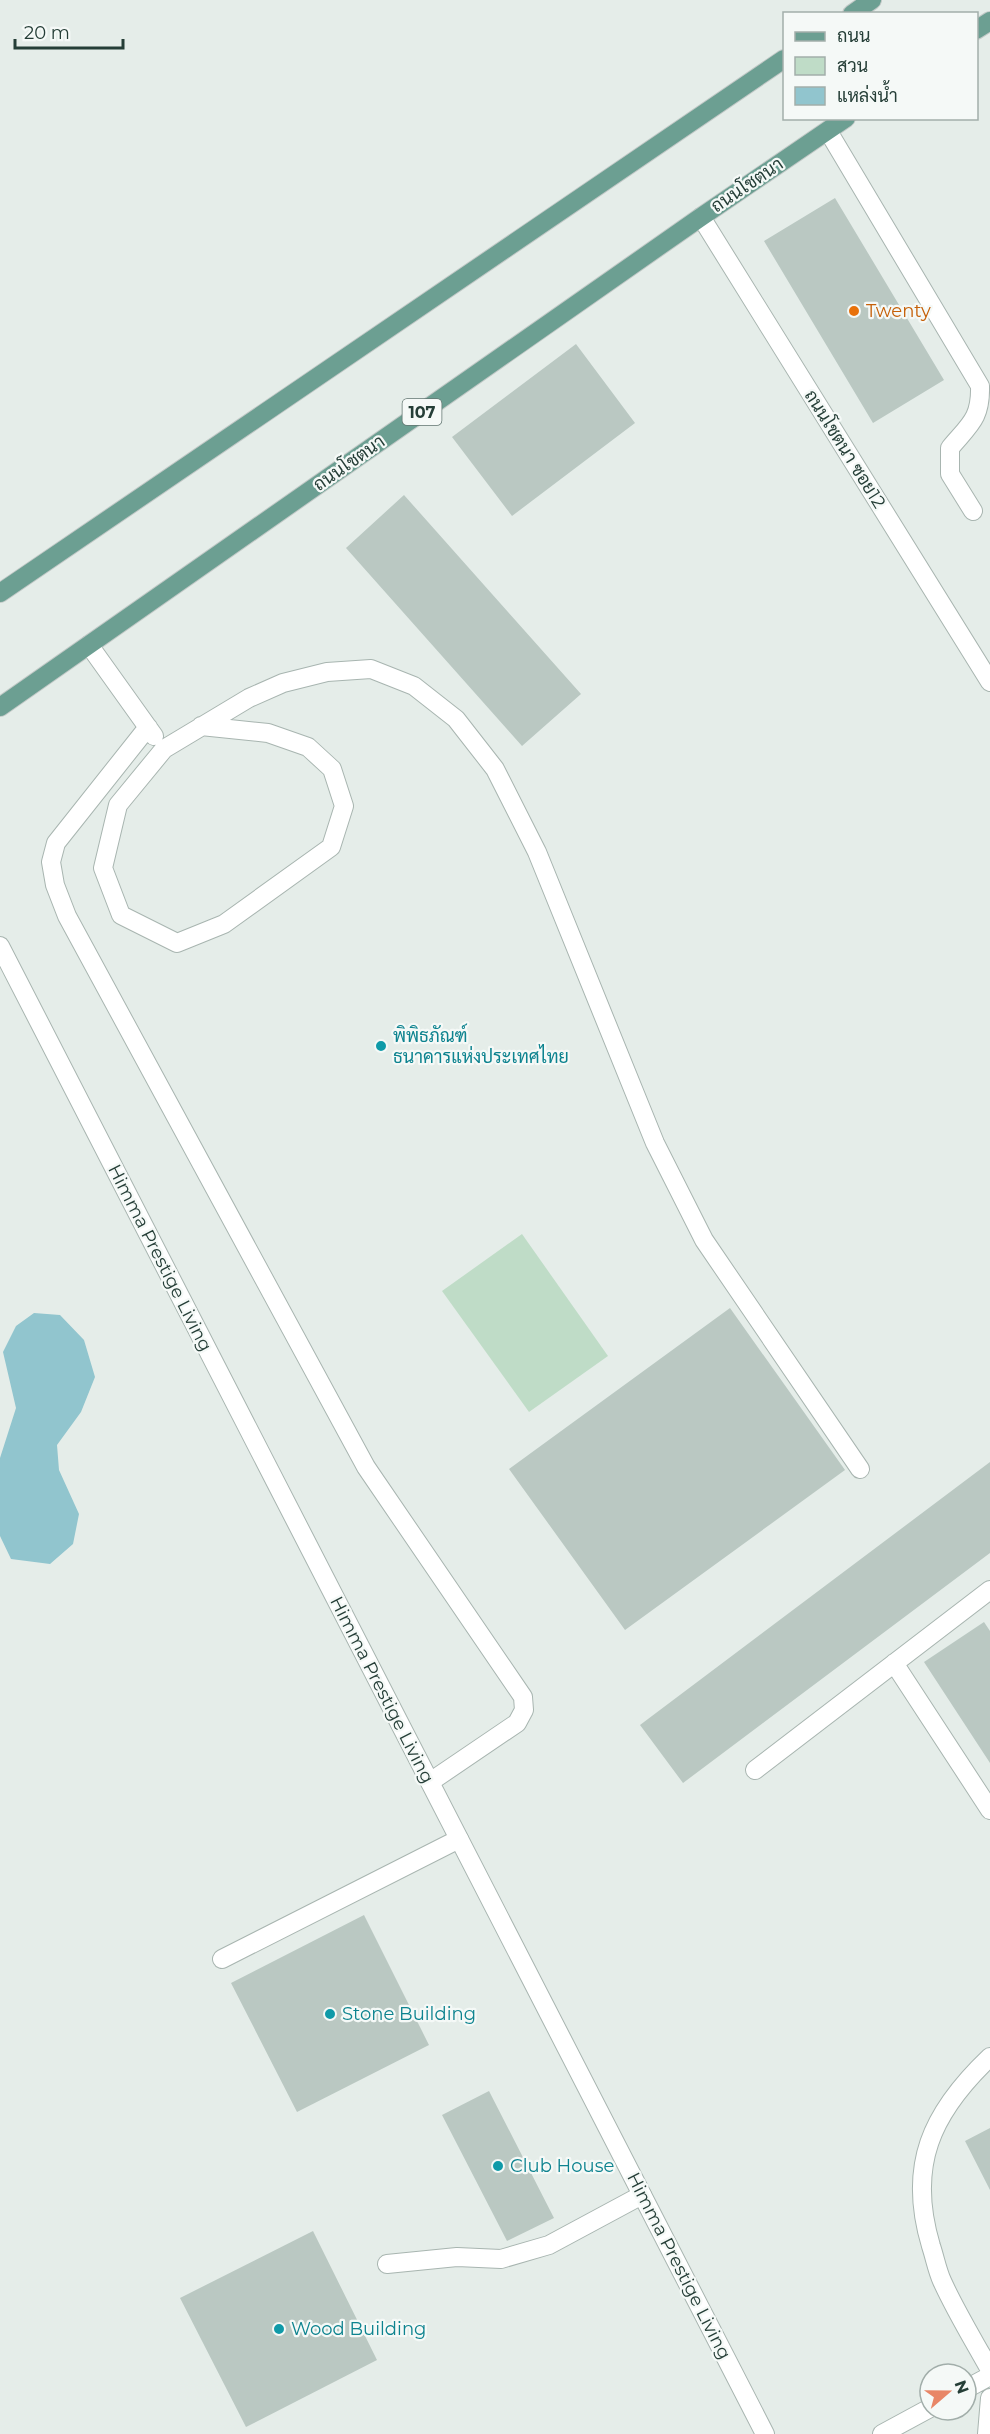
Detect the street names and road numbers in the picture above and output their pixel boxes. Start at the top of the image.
street label: ถนนโชตนา [706,151,787,217]
street label: ถนนโชตนา ซอย12 [800,385,892,512]
road number: 107 [402,399,442,425]
street label: ถนนโชตนา [308,429,389,496]
street label: Himma Prestige Living [103,1161,217,1355]
street label: Himma Prestige Living [325,1593,439,1787]
street label: Himma Prestige Living [622,2169,736,2363]

